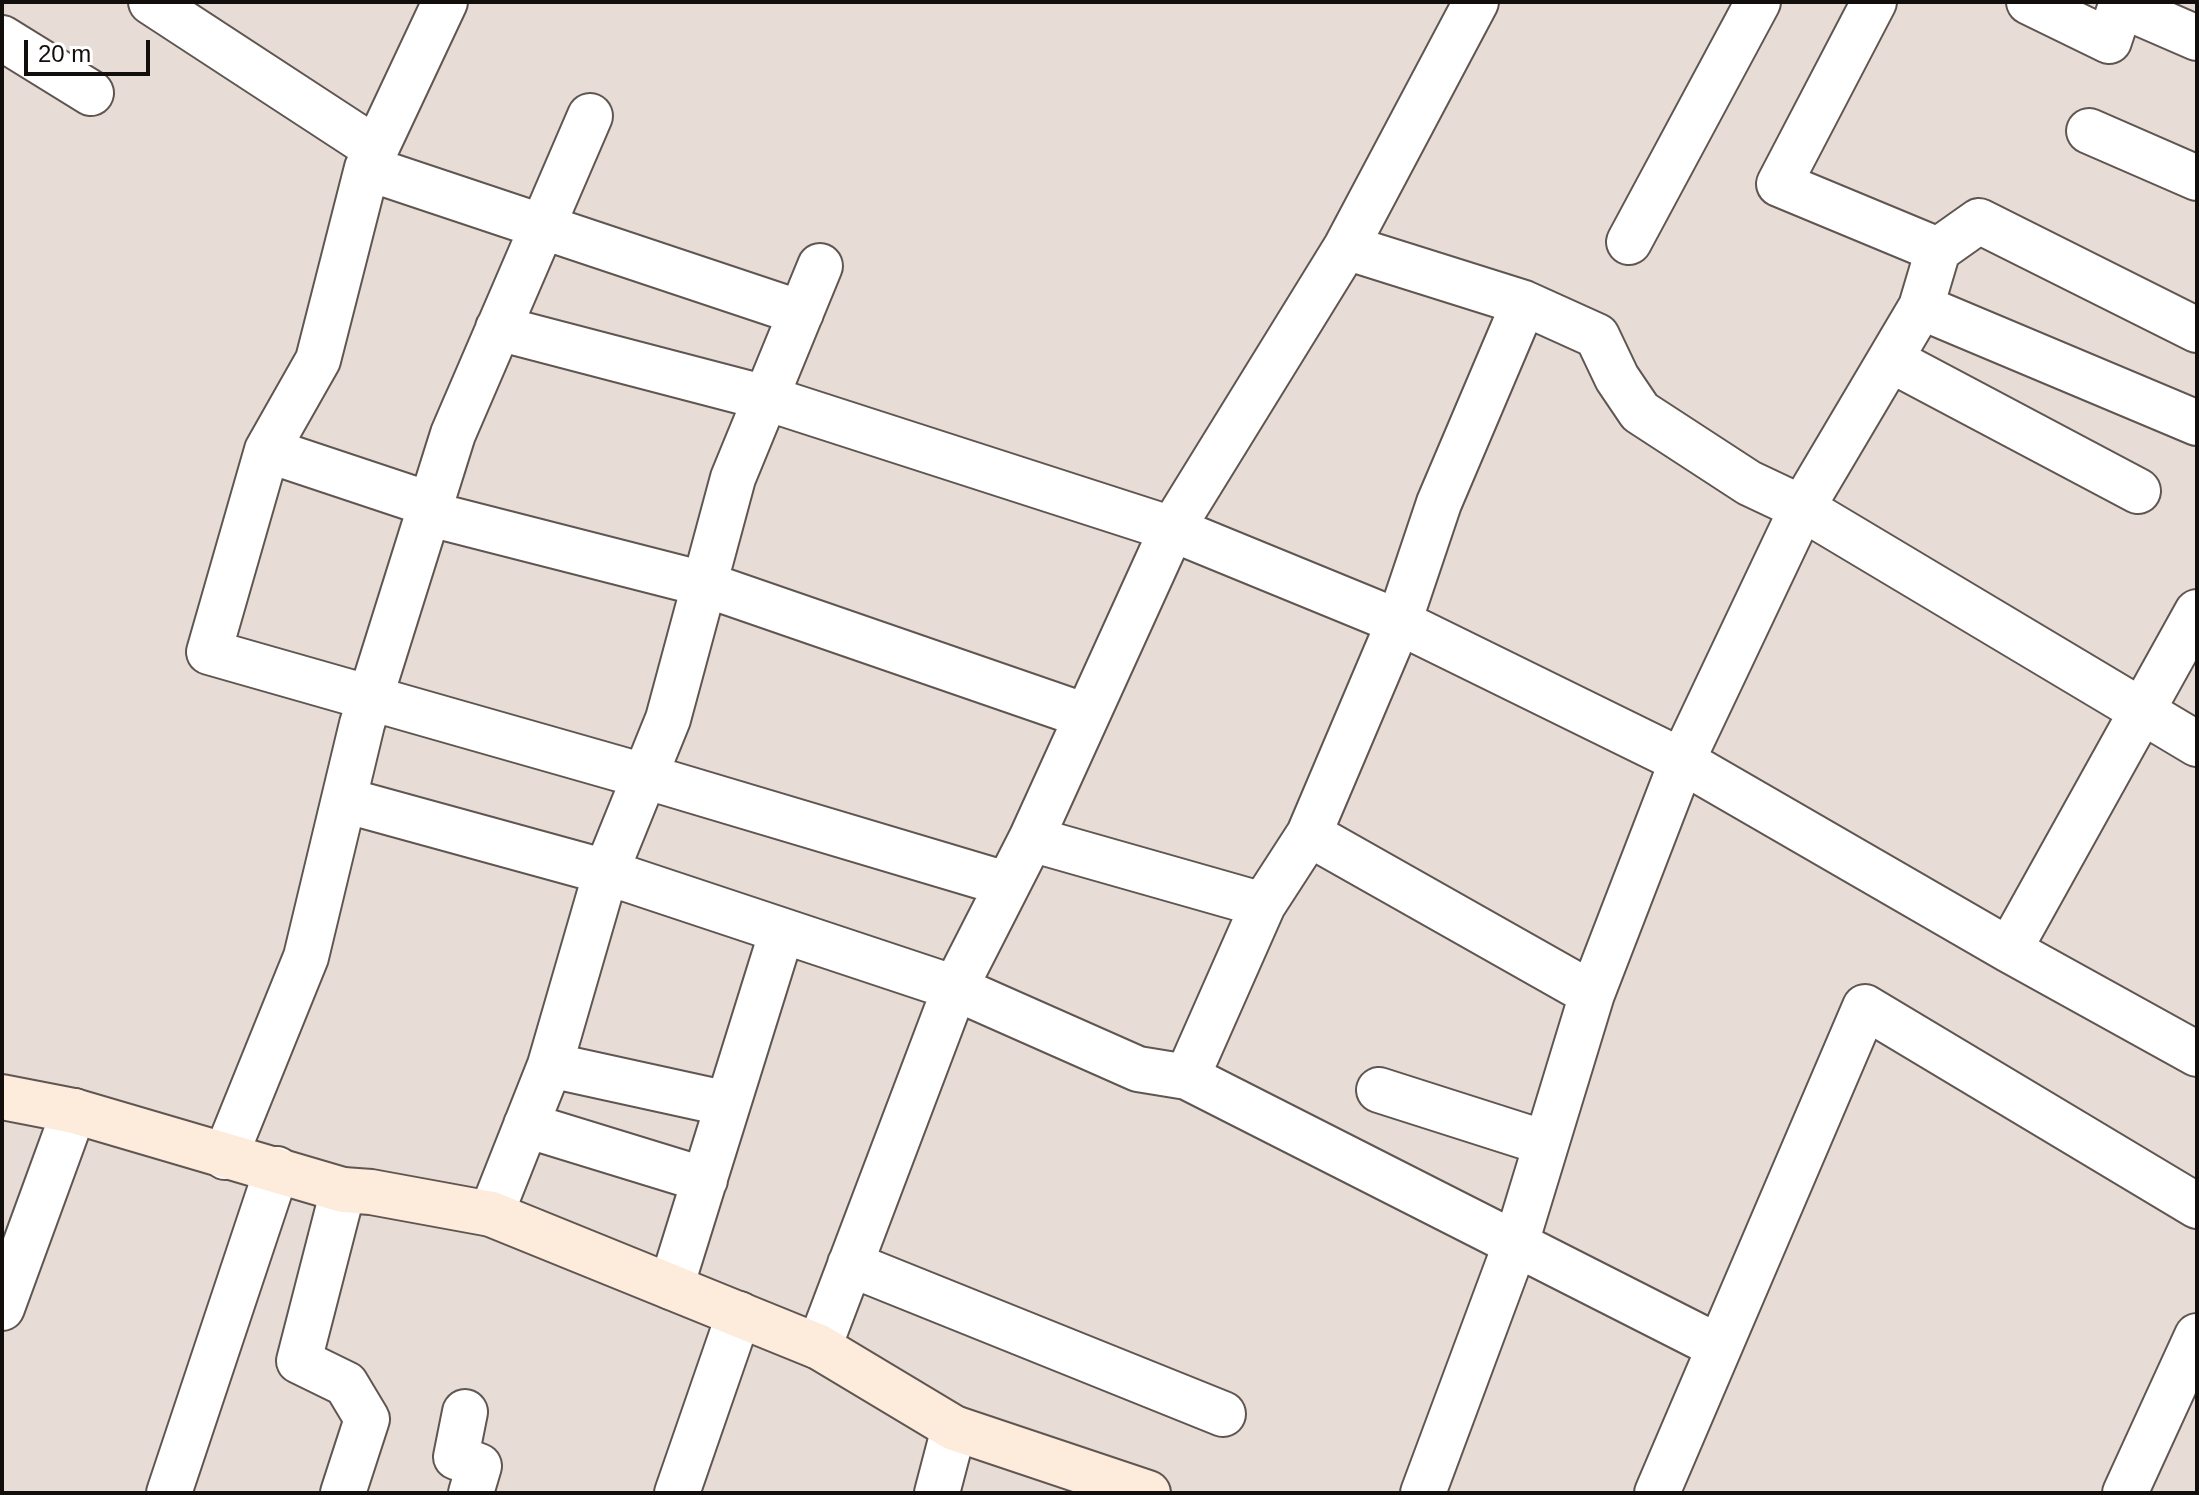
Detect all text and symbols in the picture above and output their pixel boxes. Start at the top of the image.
scale bar [28,24,154,74]
text: 20 m [38,40,91,67]

